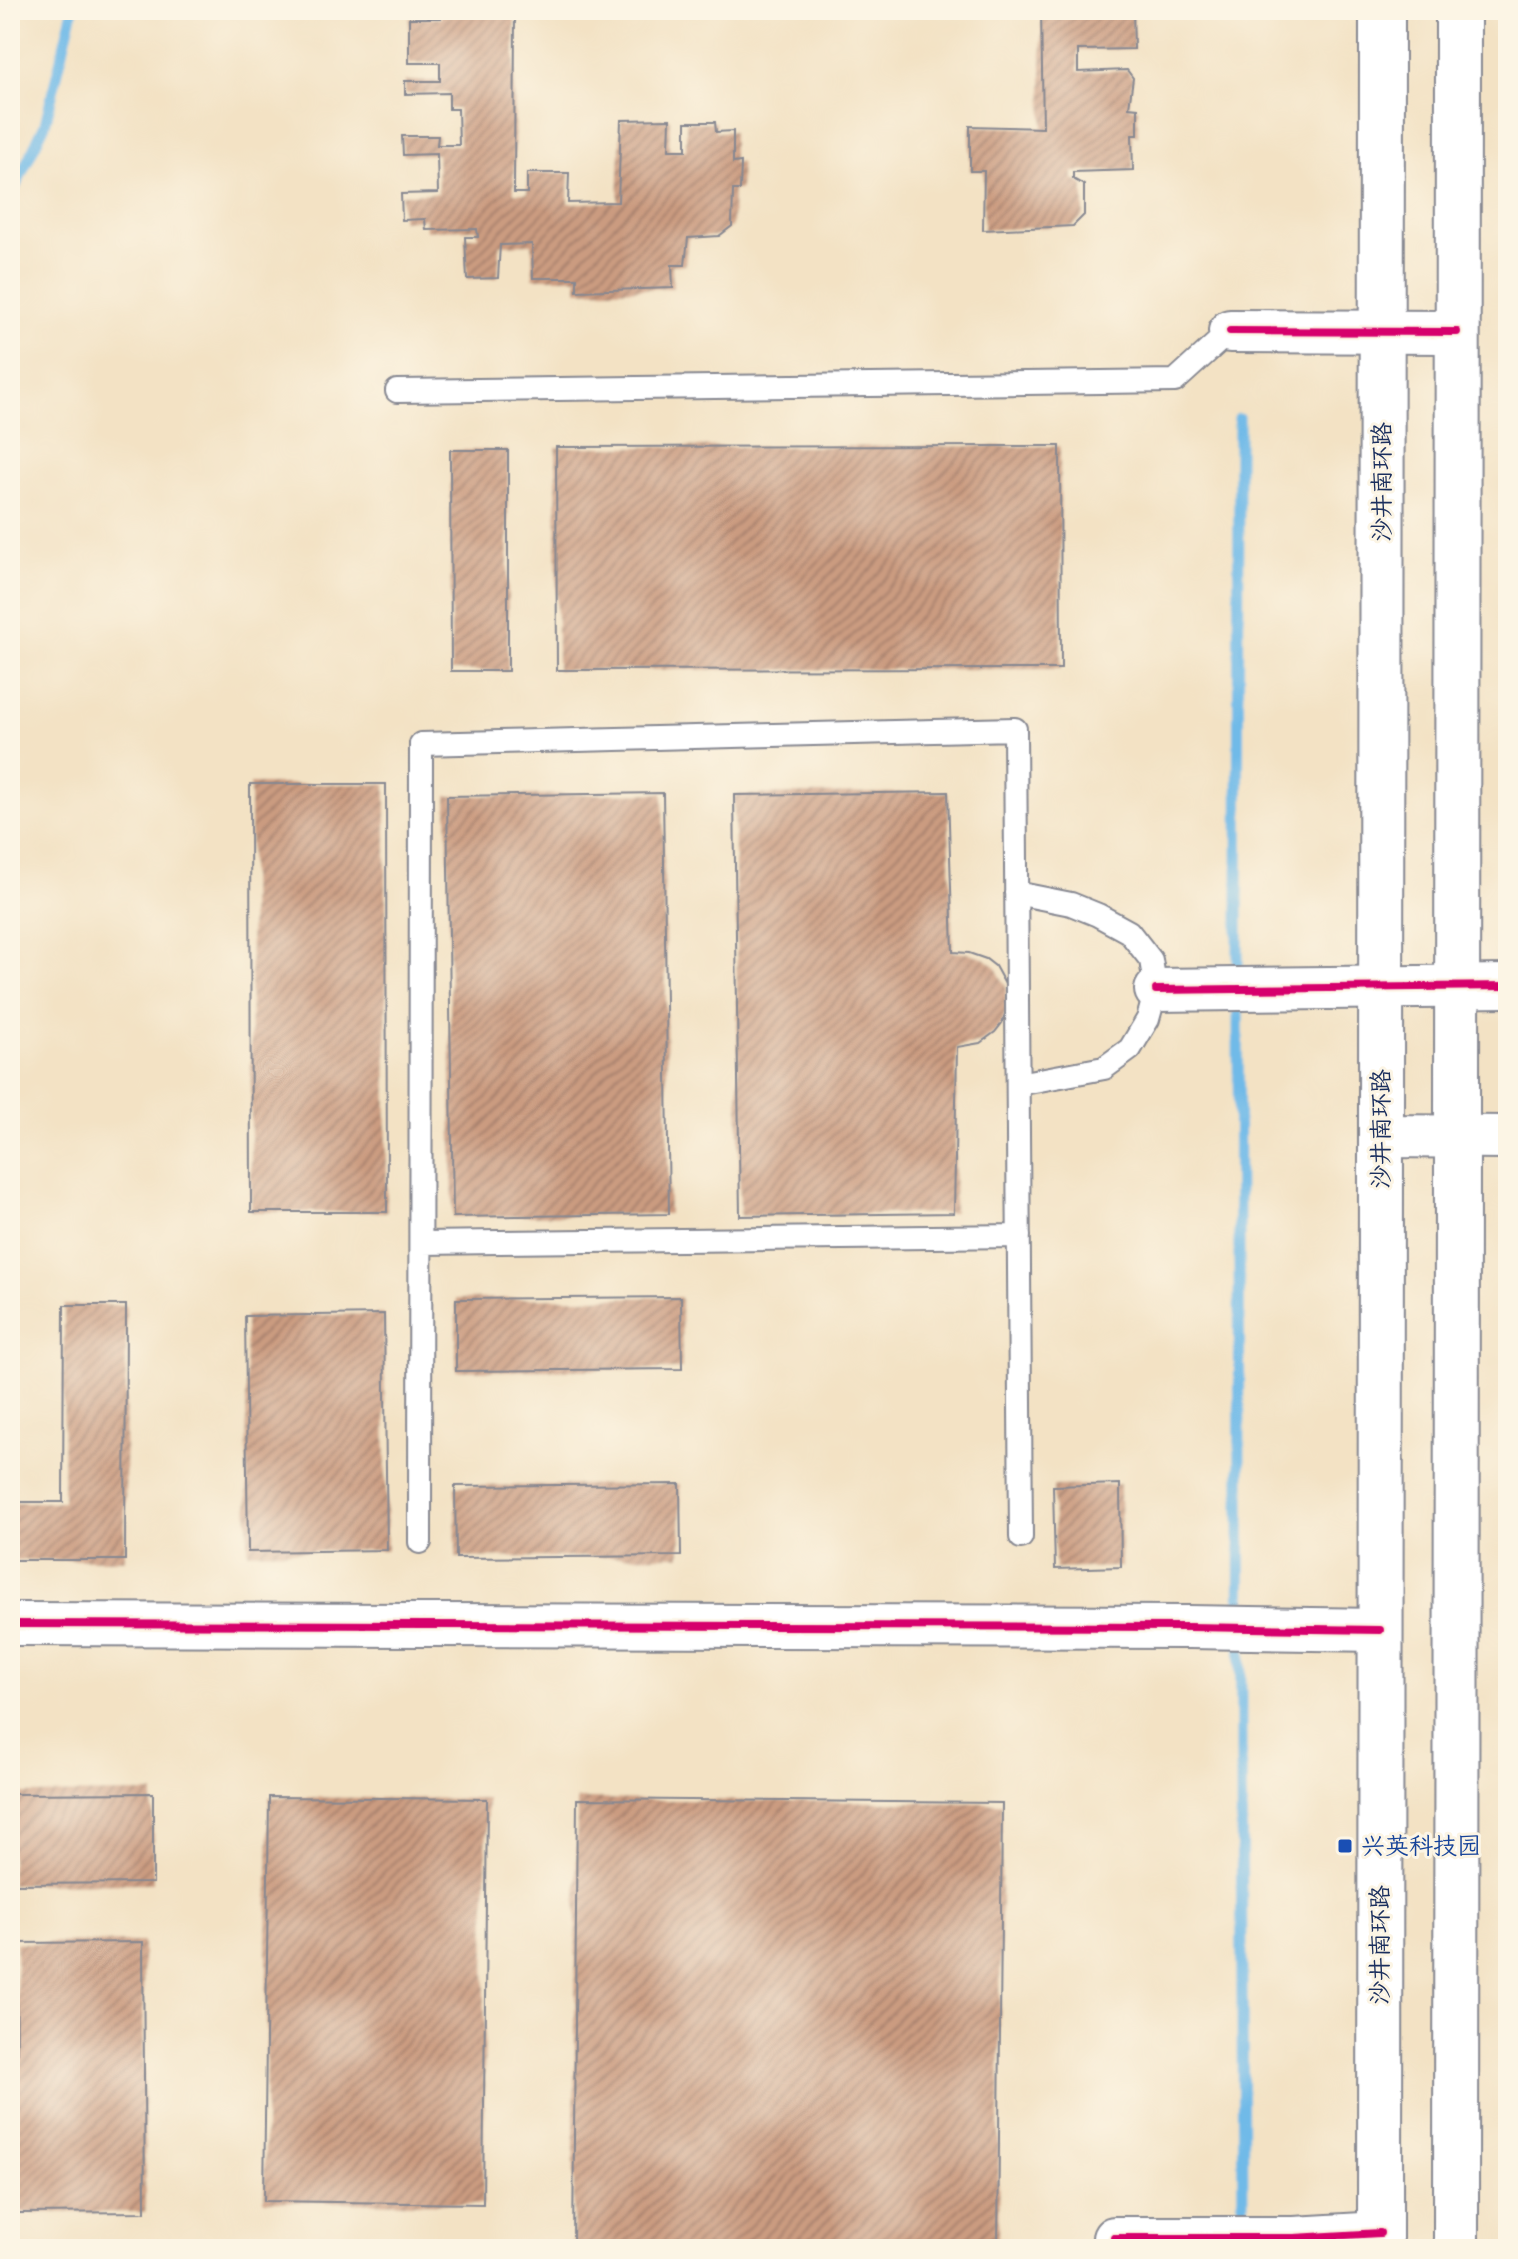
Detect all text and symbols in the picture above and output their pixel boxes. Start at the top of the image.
street label: 沙井南环路 [1368,422,1397,542]
street label: 沙井南环路 [1367,1069,1396,1189]
place label: 兴英科技园 [1361,1832,1481,1861]
marker: 兴英科技园 [1336,1837,1354,1855]
street label: 沙井南环路 [1366,1885,1395,2005]

